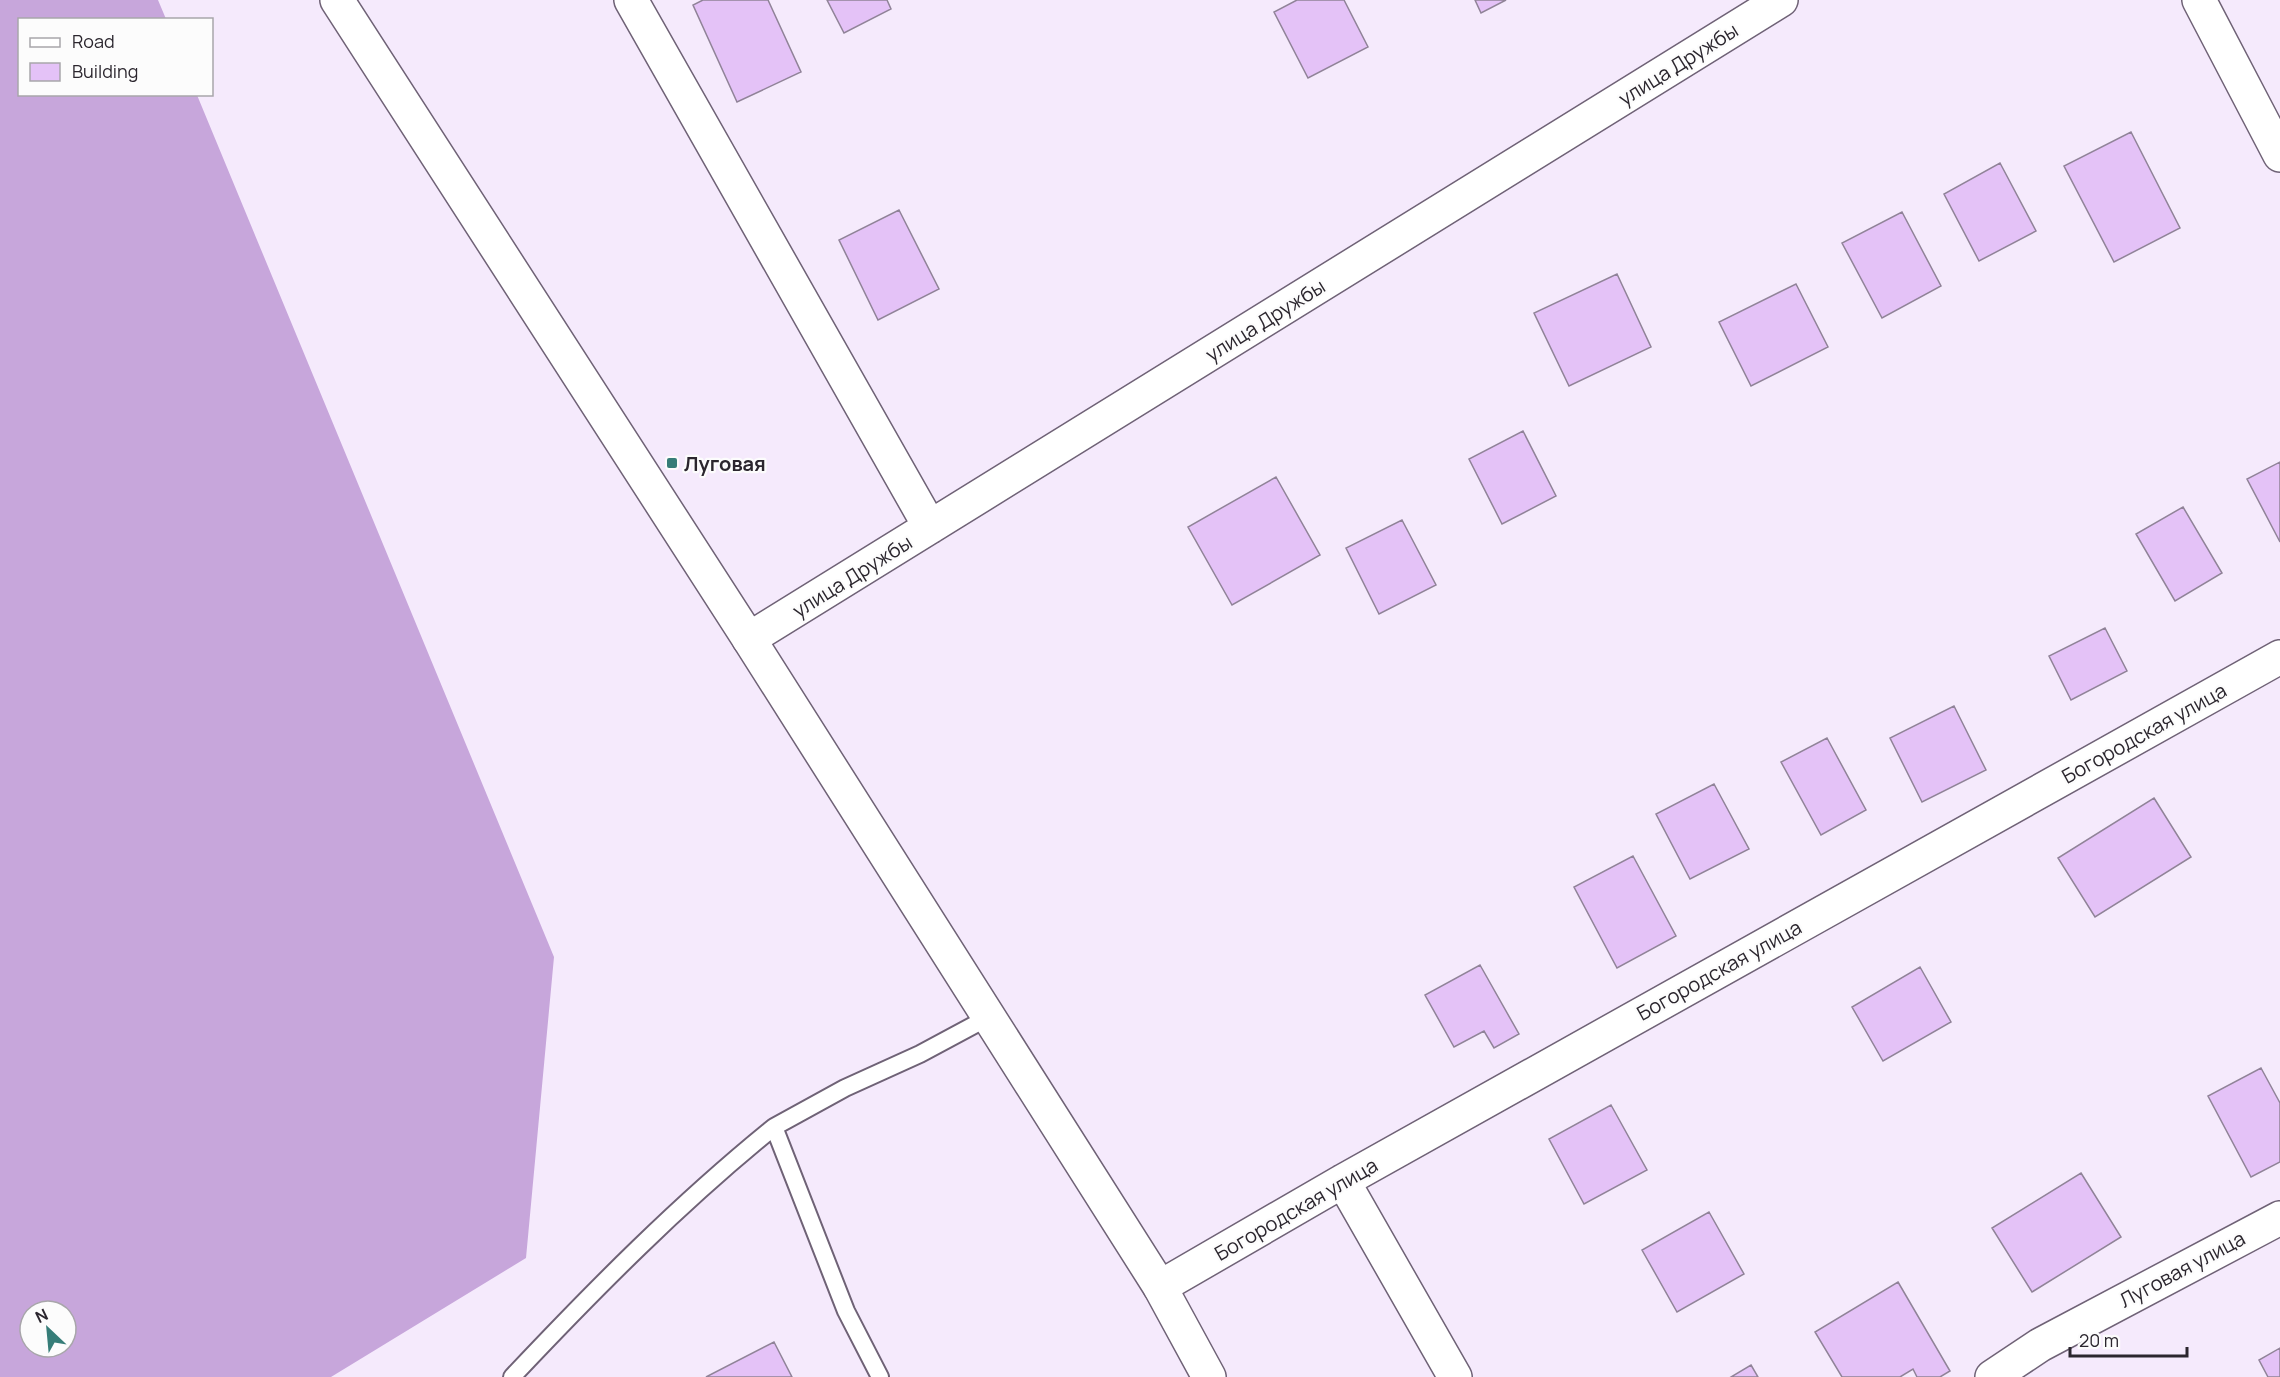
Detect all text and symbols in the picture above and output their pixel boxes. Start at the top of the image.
street label: улица Дружбы [1613,16,1743,112]
legend [18,18,213,96]
text: Road [72,29,115,53]
text: Building [72,59,138,83]
street label: улица Дружбы [1200,272,1330,368]
place label: Луговая [684,450,766,477]
marker: Луговая [665,456,679,470]
street label: улица Дружбы [787,528,917,624]
street label: Богородская улица [2057,677,2231,789]
street label: Богородская улица [1632,914,1806,1026]
street label: Богородская улица [1210,1151,1382,1267]
street label: Луговая улица [2114,1224,2250,1314]
north arrow [18,1299,78,1359]
text: N [31,1303,51,1328]
scale bar [2070,1320,2187,1358]
text: 20 m [2079,1328,2119,1352]

